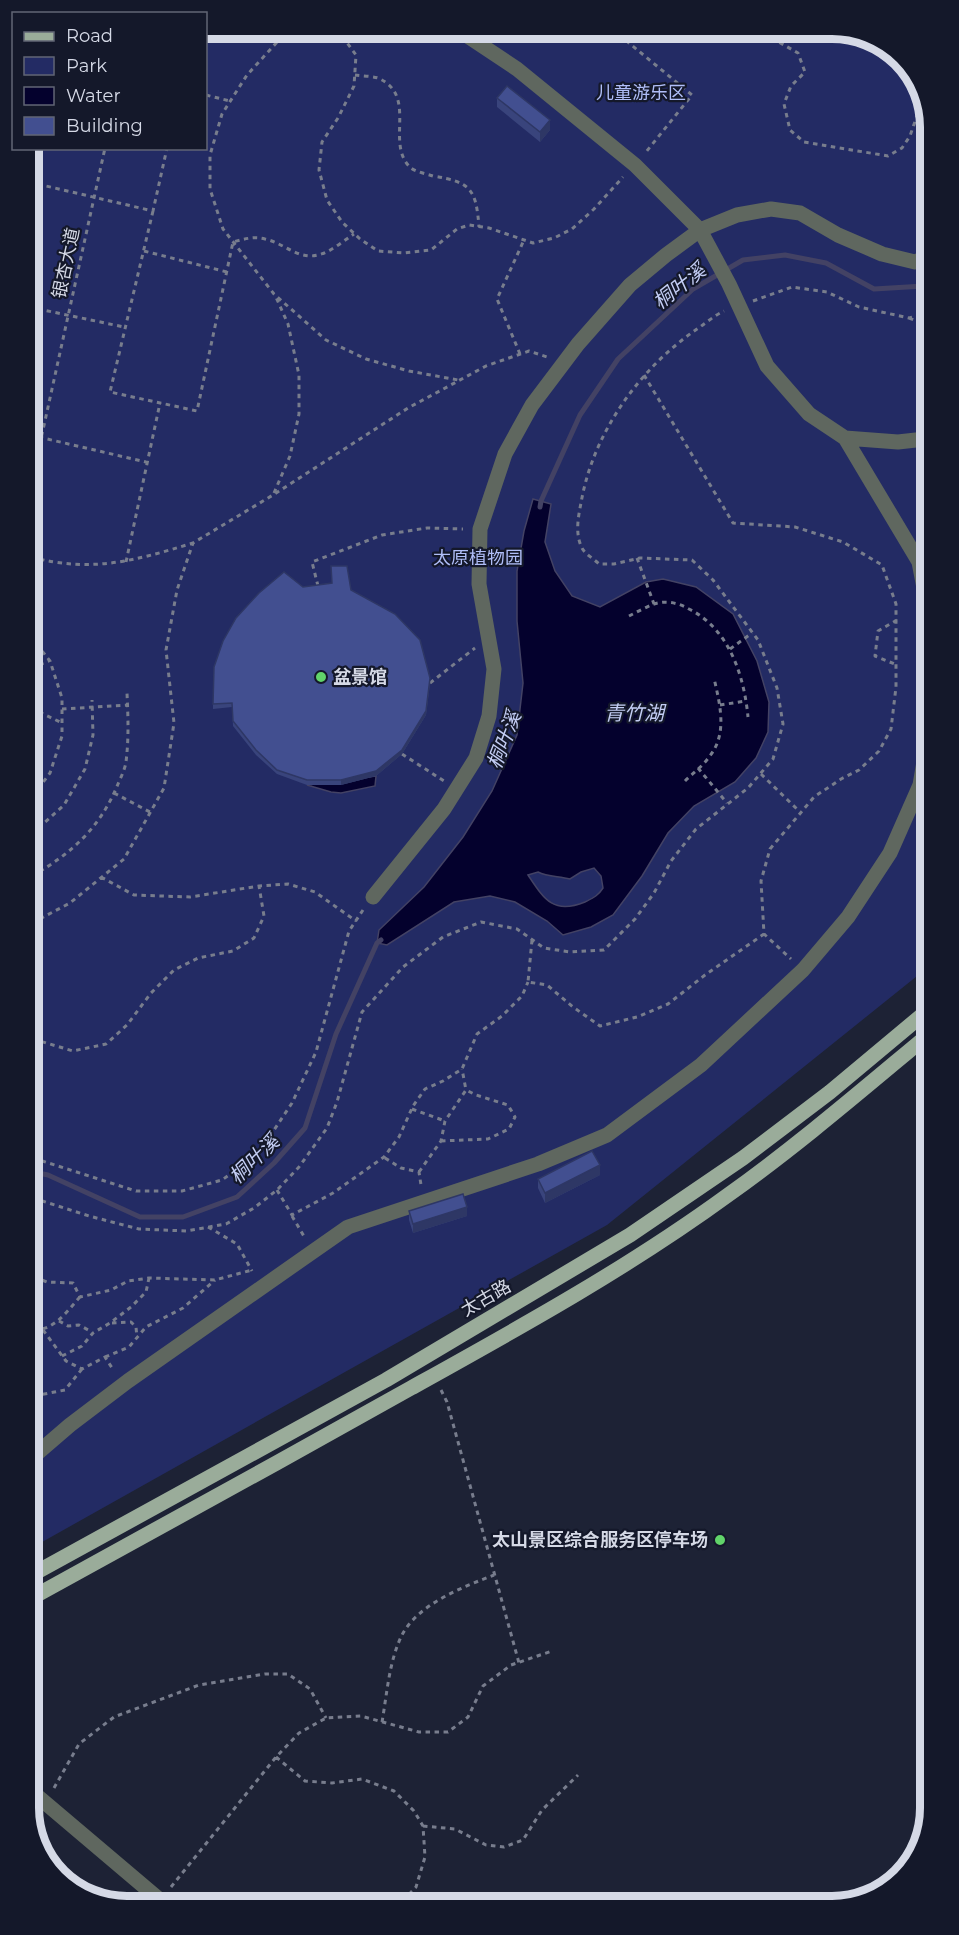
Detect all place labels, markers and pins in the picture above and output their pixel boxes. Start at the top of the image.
place label: 盆景馆 [333,666,387,688]
marker: 盆景馆 [314,670,328,684]
place label: 太山景区综合服务区停车场 [492,1529,708,1551]
marker: 太山景区综合服务区停车场 [713,1533,727,1547]

